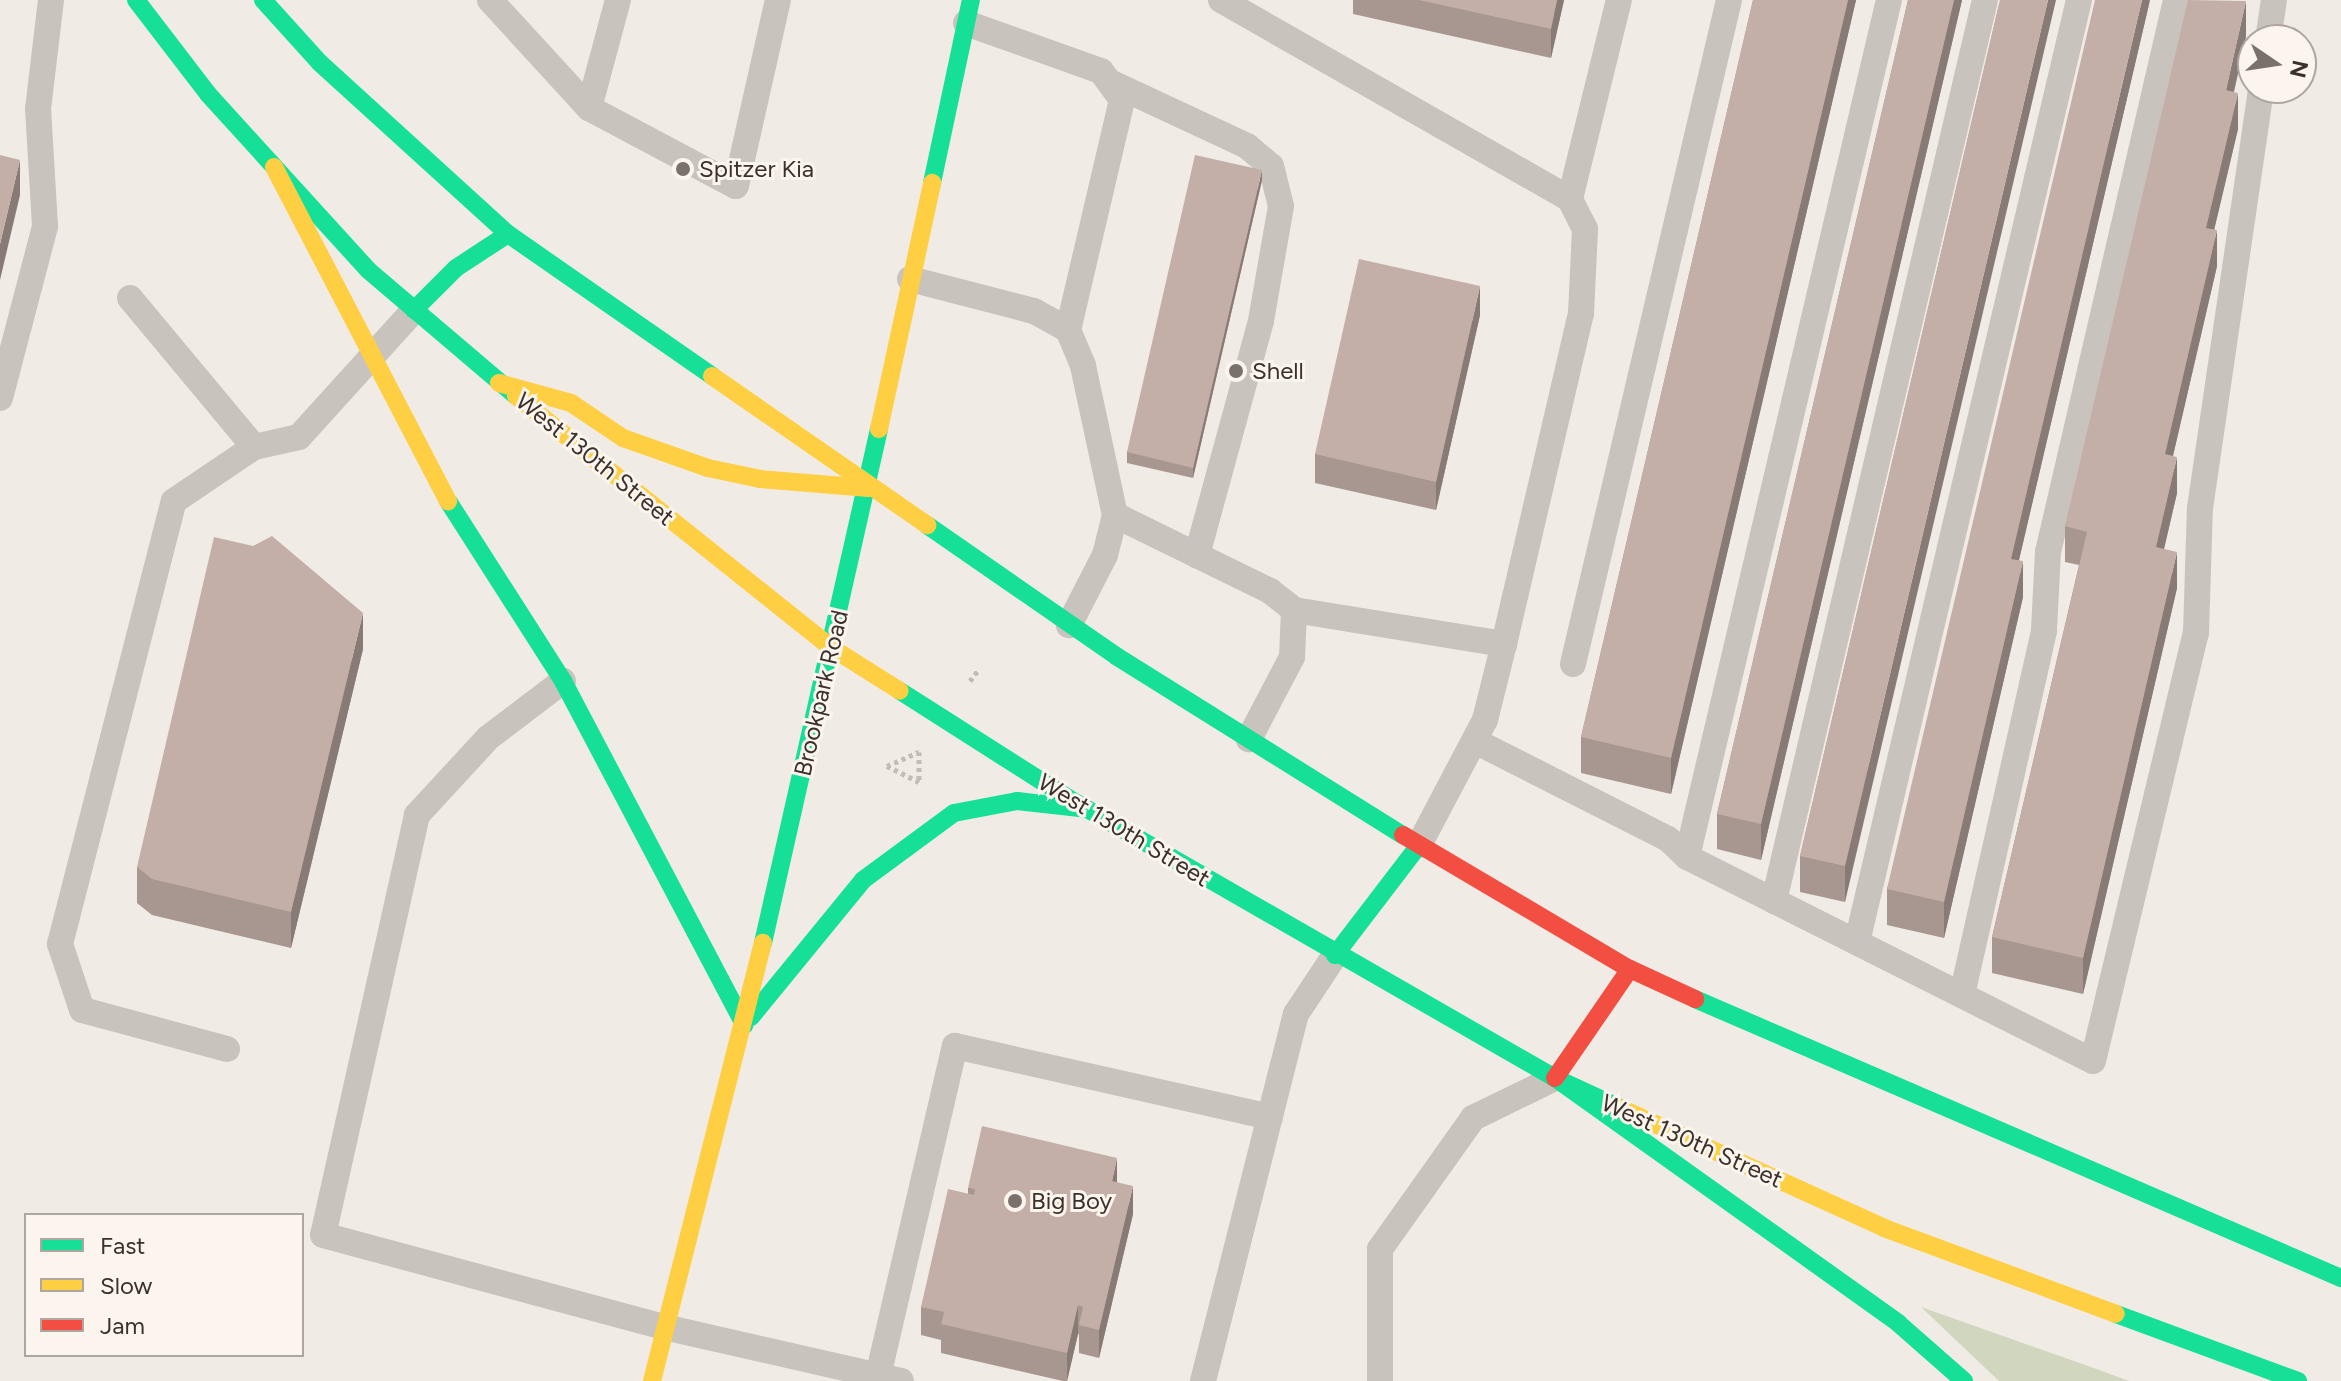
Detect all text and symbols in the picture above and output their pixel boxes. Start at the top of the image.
north arrow [2237,24,2317,104]
text: N [2284,58,2314,80]
place label: Spitzer Kia [699,155,814,183]
marker: Spitzer Kia [674,160,692,178]
place label: Shell [1252,357,1304,385]
marker: Shell [1227,362,1245,380]
street label: West 130th Street [510,386,680,532]
street label: Brookpark Road [788,607,854,779]
street label: West 130th Street [1033,767,1215,893]
street label: West 130th Street [1597,1088,1787,1194]
place label: Big Boy [1031,1187,1112,1215]
marker: Big Boy [1006,1192,1024,1210]
legend [24,1213,304,1357]
text: Fast [100,1231,145,1260]
text: Slow [100,1271,152,1300]
text: Jam [100,1311,145,1340]

